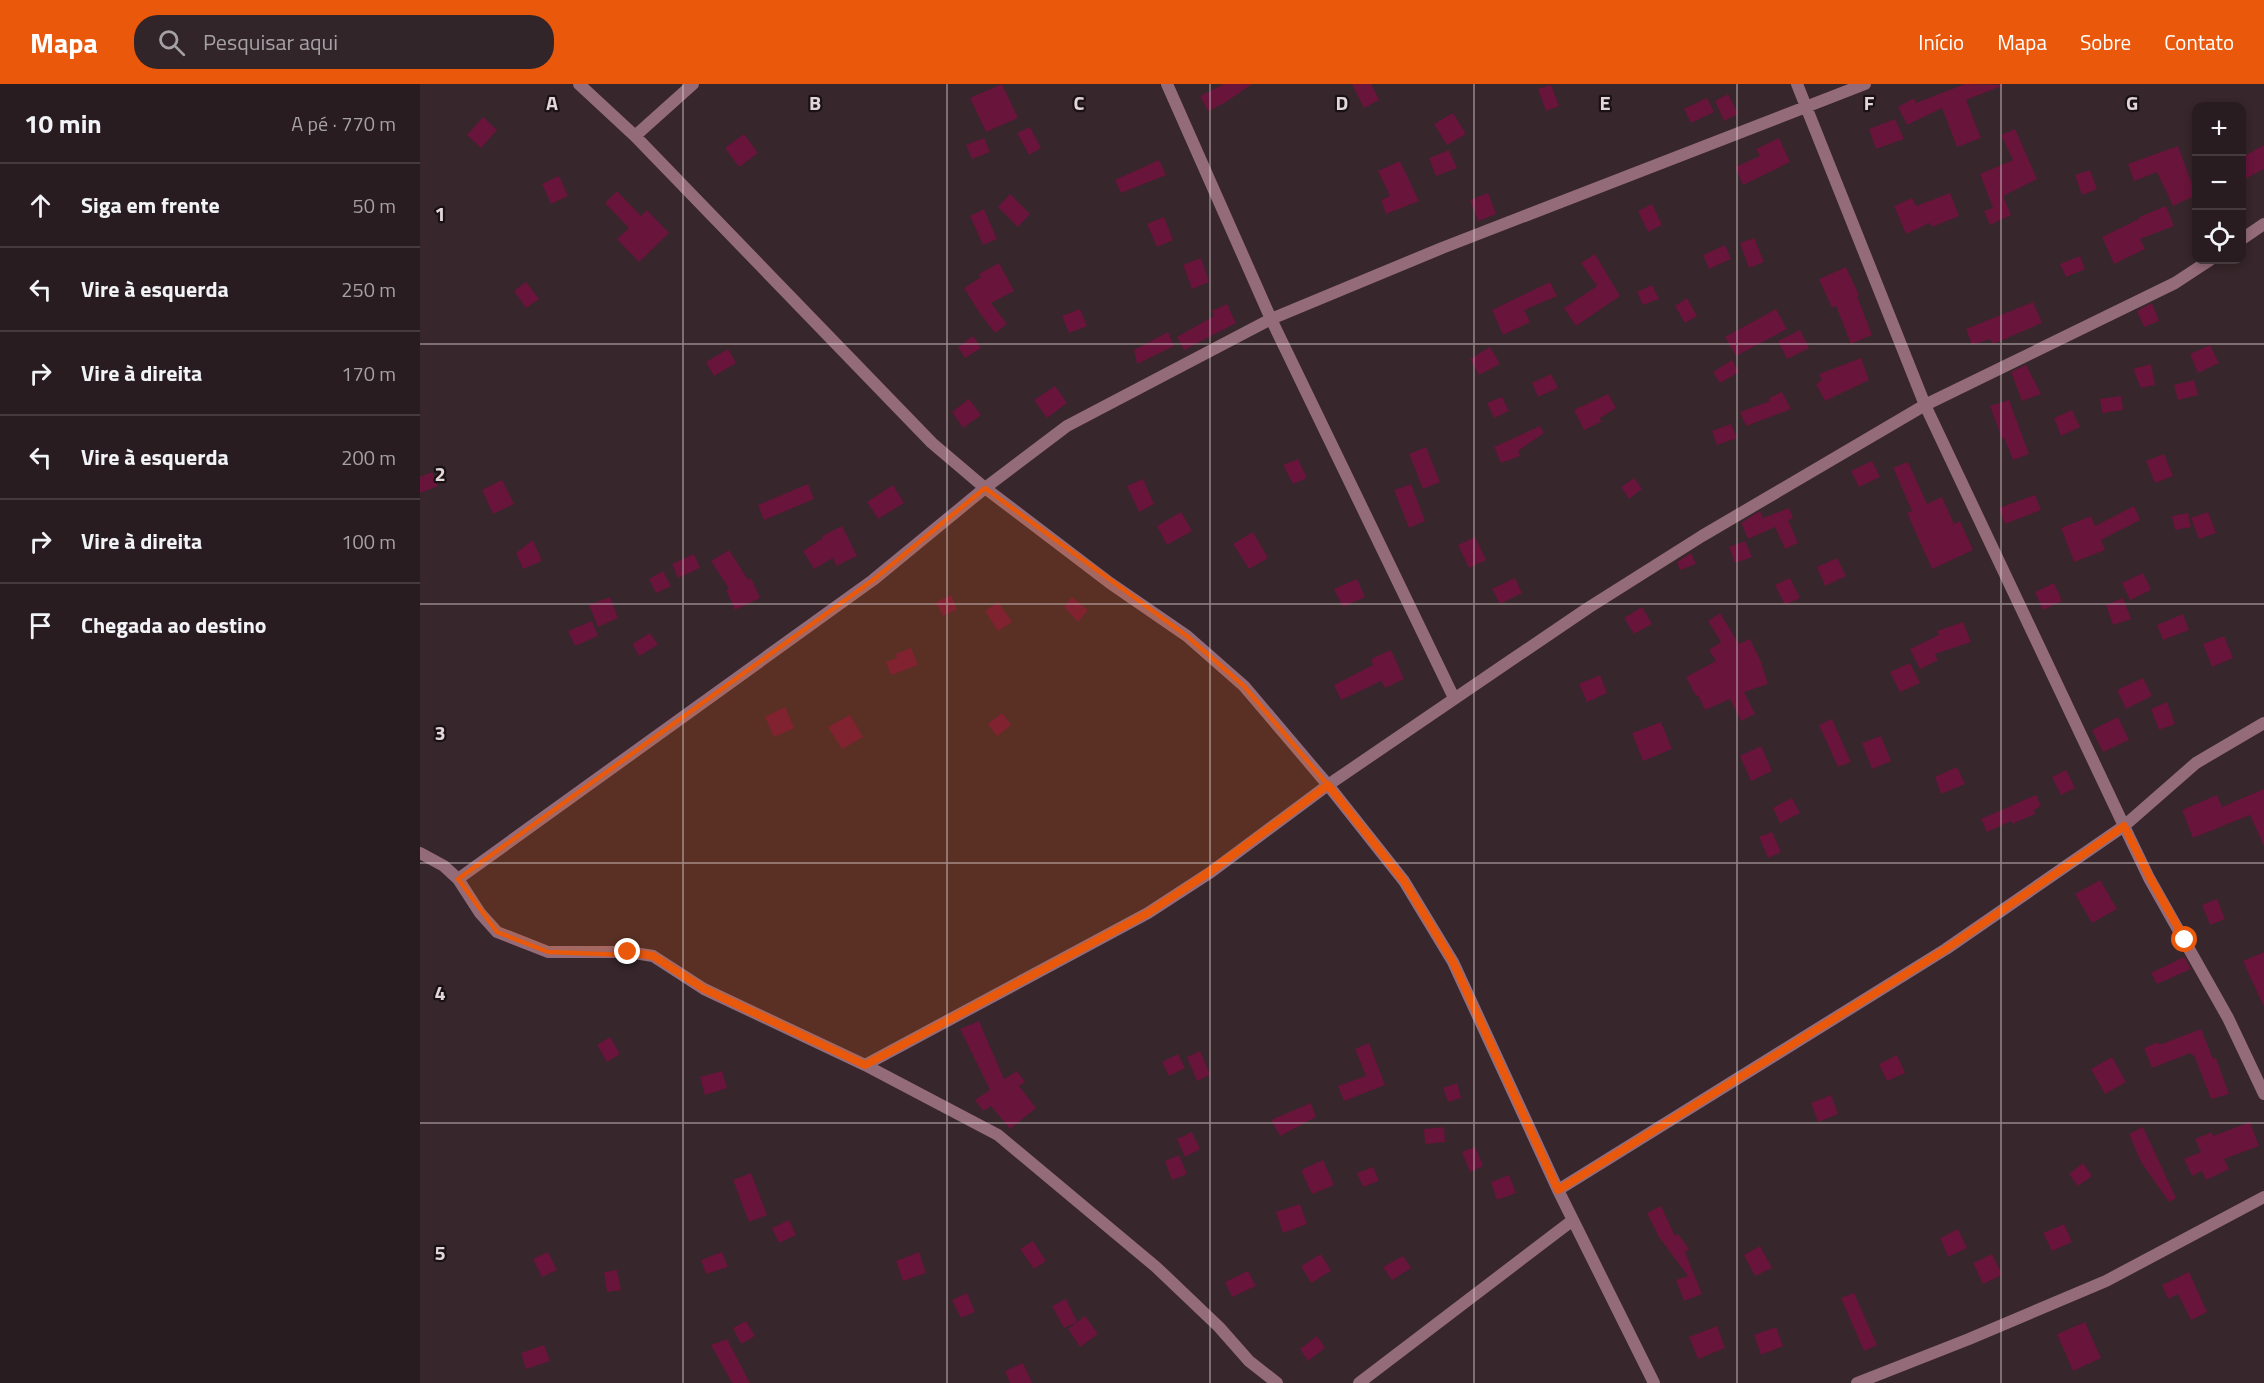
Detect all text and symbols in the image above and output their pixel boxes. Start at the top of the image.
search box [134,15,554,69]
text: Mapa [30,21,98,64]
text: Pesquisar aqui [203,25,338,59]
icon: search [155,26,188,59]
text: Início [1918,26,1964,58]
text: Mapa [1997,26,2047,58]
text: Sobre [2080,26,2131,58]
text: Contato [2164,26,2234,58]
text: A [546,87,558,118]
text: B [809,87,821,118]
text: C [1074,87,1085,118]
text: D [1336,87,1348,118]
text: E [1599,87,1611,118]
text: F [1864,87,1875,118]
text: G [2126,87,2138,118]
map controls [2192,102,2246,264]
button: + [2192,102,2246,156]
text: 10 min [24,104,102,143]
text: A pé · 770 m [291,108,396,139]
button: − [2192,156,2246,210]
text: Siga em frente [81,188,220,222]
icon: ahead [24,189,57,222]
text: 50 m [352,190,396,221]
text: 1 [434,198,446,229]
button: locate [2192,210,2246,264]
text: Vire à esquerda [81,272,229,306]
icon: left [24,273,57,306]
text: 250 m [341,274,396,305]
text: Vire à direita [81,356,202,390]
icon: right [24,357,57,390]
text: 170 m [341,358,396,389]
text: Vire à esquerda [81,440,229,474]
icon: left [24,441,57,474]
text: 200 m [341,442,396,473]
text: 2 [434,458,446,489]
text: Vire à direita [81,524,202,558]
icon: right [24,525,57,558]
text: 100 m [341,526,396,557]
text: Chegada ao destino [81,608,267,642]
icon: arrive [24,609,57,642]
text: 3 [434,717,446,748]
route start [2171,926,2197,952]
route end [614,938,640,964]
text: 4 [434,977,446,1008]
text: 5 [434,1237,446,1268]

